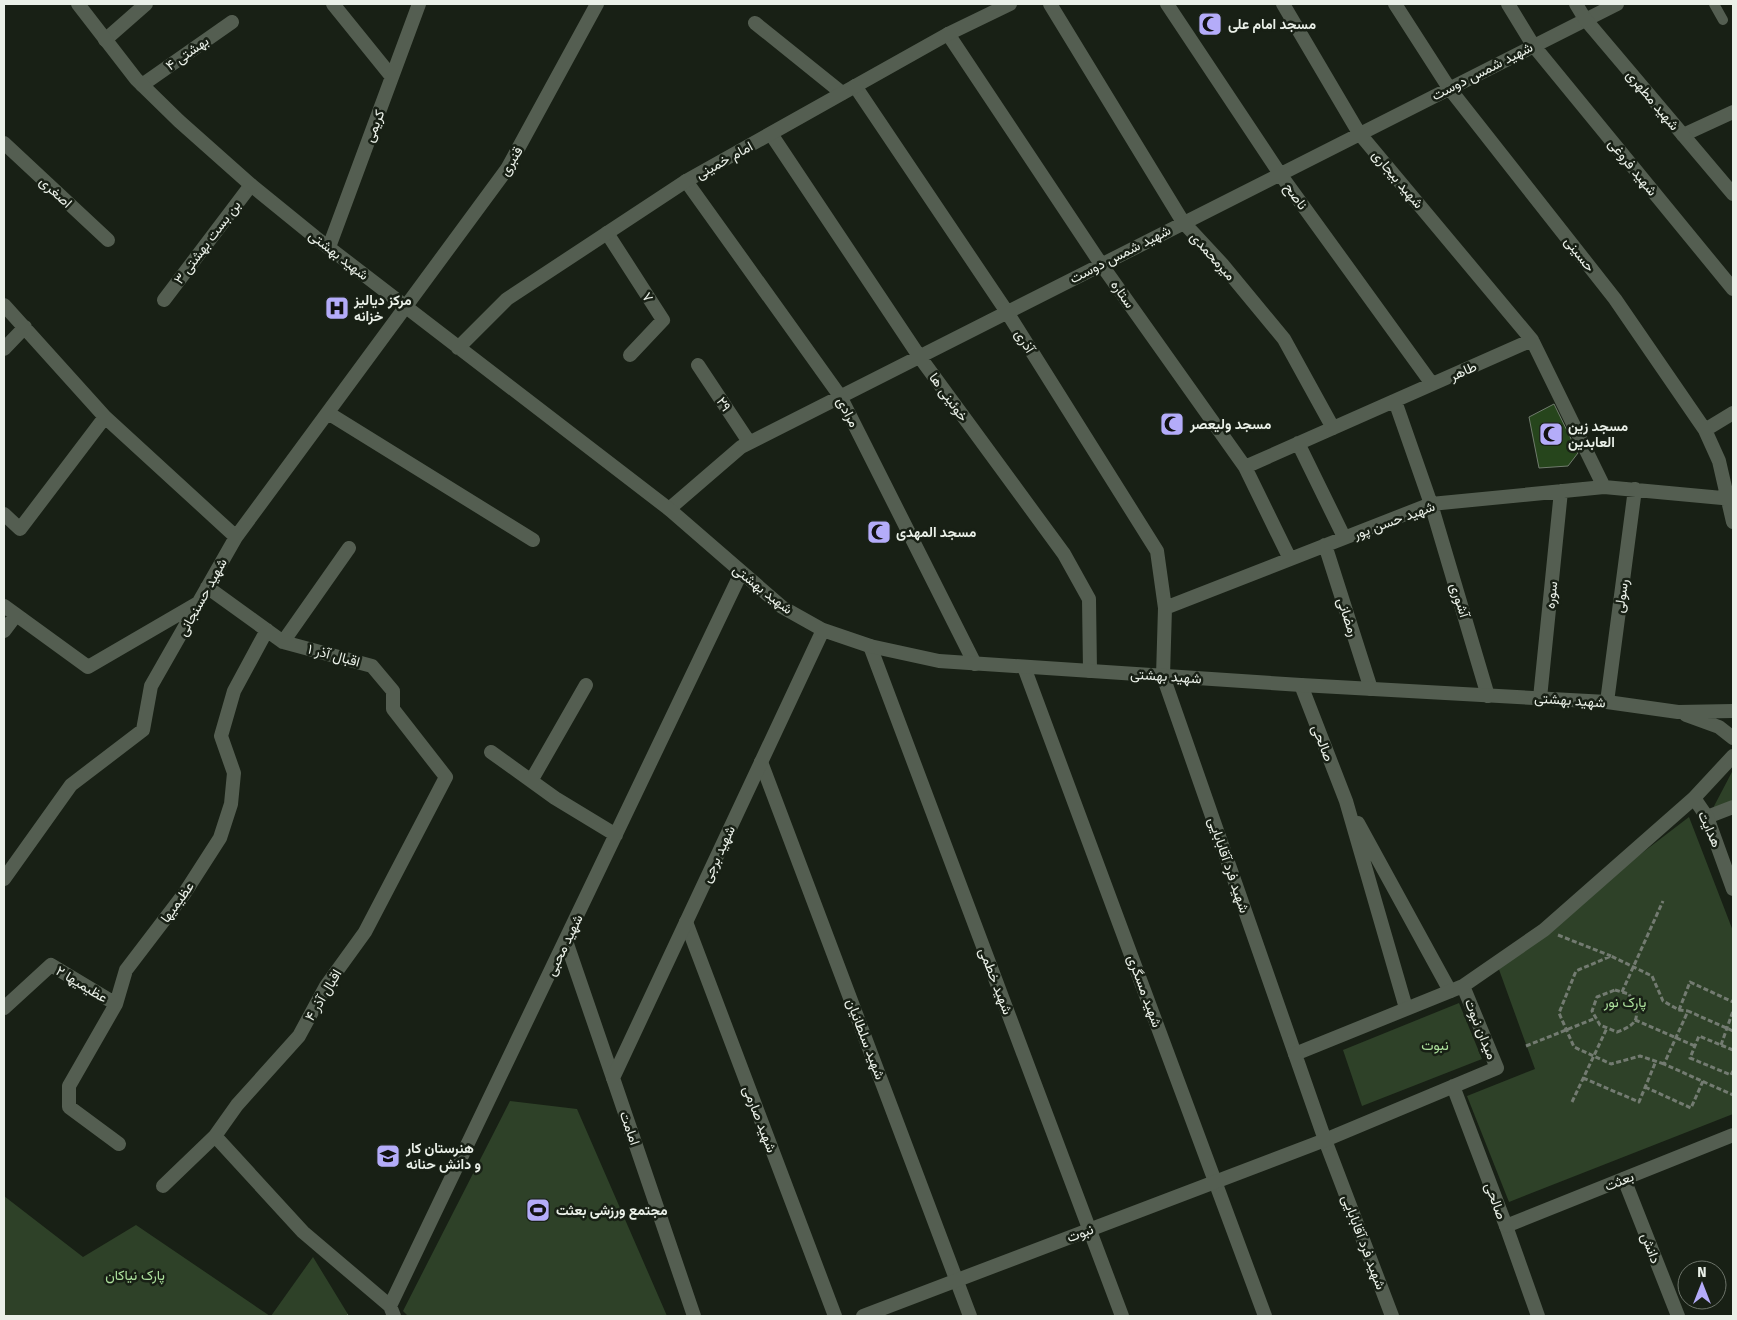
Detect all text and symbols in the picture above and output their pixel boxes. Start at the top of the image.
mosque icon: مسجد امام علی [1197,11,1223,37]
place label: مسجد امام علی [1228,16,1316,33]
street label: بهشتی ۴ [162,32,212,74]
street label: شهید شمس دوست [1429,39,1536,104]
street label: شهید مطهری [1623,67,1683,134]
street label: کریمی [361,108,388,145]
street label: شهید فروغی [1604,135,1661,199]
street label: امام خمینی [693,138,756,183]
street label: قنبری [496,143,527,179]
street label: شهید بیجاری [1368,147,1427,212]
street label: اصغری [36,173,75,212]
street label: ناصح [1279,180,1311,214]
street label: بن بست بهشتی ۳ [170,197,244,288]
street label: شهید شمس دوست [1067,222,1174,287]
street label: شهید بهشتی [305,227,372,284]
street label: میرمحمدی [1186,228,1239,284]
street label: حسینی [1561,233,1599,275]
street label: ستاره [1107,277,1138,312]
street label: ۷ [638,289,657,305]
place label: مرکز دیالیز خزانه [353,292,412,325]
hospital icon: مرکز دیالیز خزانه [324,295,350,321]
street label: آذری [1011,326,1039,358]
street label: طاهر [1446,358,1479,385]
street label: خوئینی ها [925,370,972,425]
street label: ۲۹ [713,394,735,415]
street label: مرادی [833,394,863,430]
mosque icon: مسجد ولیعصر [1159,411,1185,437]
place label: مسجد ولیعصر [1189,416,1272,433]
place label: مسجد زین العابدین [1568,418,1629,451]
mosque icon: مسجد زین العابدین [1538,421,1564,447]
street label: شهید حسن پور [1350,498,1438,544]
mosque icon: مسجد المهدی [866,519,892,545]
place label: مسجد المهدی [896,524,977,541]
street label: شهید حسنجانی [174,555,231,639]
street label: شهید بهشتی [729,561,796,618]
street label: رسولی [1611,578,1632,614]
street label: سوره [1542,580,1561,610]
street label: آشوری [1446,581,1473,621]
street label: رمضانی [1333,596,1362,639]
street label: اقبال آذر ۱ [306,640,362,672]
street label: شهید بهشتی [1130,666,1202,687]
street label: شهید بهشتی [1534,690,1606,711]
street label: صالحی [1308,722,1337,764]
street label: هدایت [1694,808,1725,850]
street label: شهید فرد آقابابایی [1204,815,1253,915]
street label: شهید برجی [698,823,739,886]
street label: عظیمیها [157,879,198,926]
street label: شهید محبی [542,912,587,979]
street label: شهید خطمی [975,945,1016,1017]
street label: شهید مسگری [1124,953,1166,1030]
street label: عظیمیها ۲ [53,962,111,1006]
street label: اقبال آذر ۴ [301,966,346,1025]
park label: پارک نور [1603,994,1646,1012]
street label: شهید سلطانیان [842,996,889,1082]
street label: میدان نبوت [1461,996,1500,1062]
park label: نبوت [1421,1037,1449,1054]
street label: شهید صارمی [739,1083,780,1155]
street label: امامت [616,1109,643,1147]
place label: هنرستان کار و دانش حنانه [405,1140,481,1173]
school or university icon: هنرستان کار و دانش حنانه [375,1143,401,1169]
street label: بعثت [1602,1168,1636,1195]
street label: صالحی [1481,1180,1510,1222]
street label: شهید فرد آقابابایی [1338,1192,1389,1292]
sports icon: مجتمع ورزشی بعثت [525,1197,551,1223]
place label: مجتمع ورزشی بعثت [556,1202,668,1220]
street label: نبوت [1064,1221,1096,1246]
street label: دانش [1637,1231,1664,1266]
north arrow [1677,1260,1727,1310]
text: N [1697,1264,1707,1281]
park label: پارک نیاکان [105,1267,165,1285]

